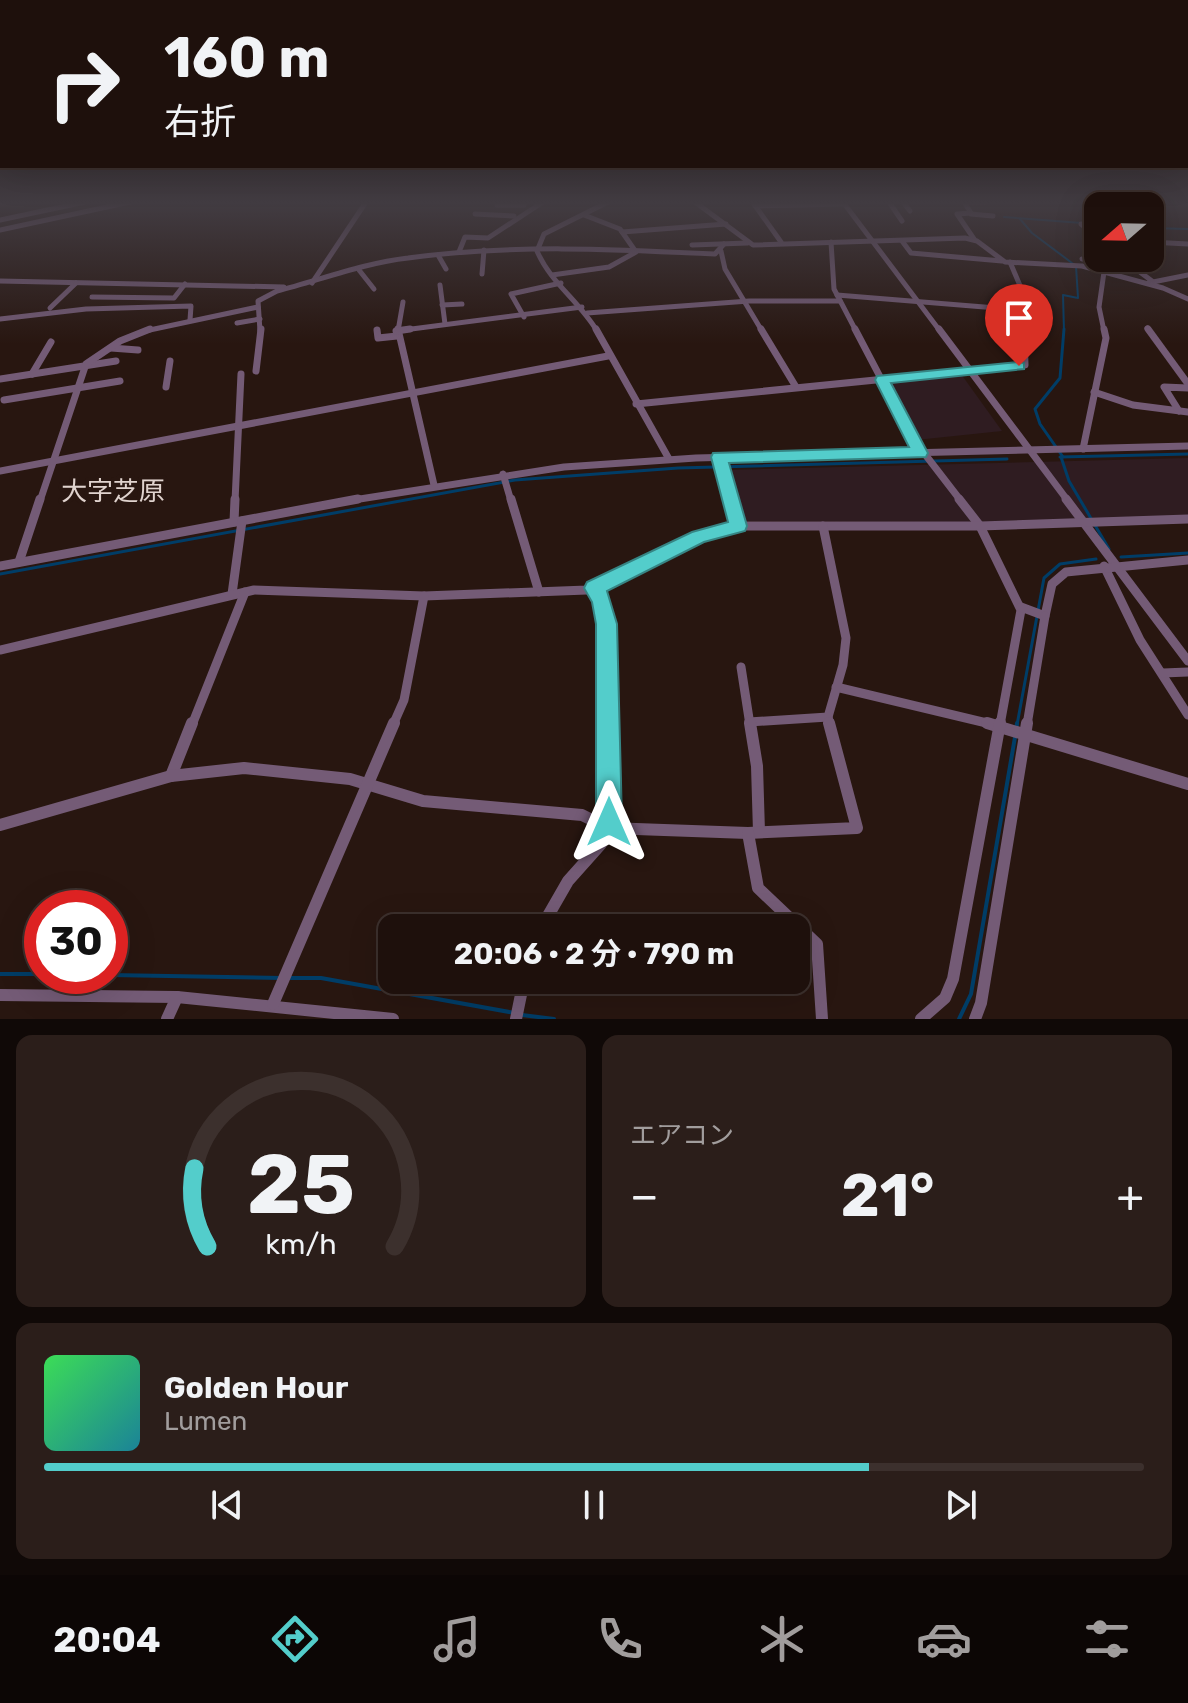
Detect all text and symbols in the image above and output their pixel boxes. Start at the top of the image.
text: 160 m [164,25,330,91]
icon: right [32,32,136,136]
text: 右折 [164,100,236,143]
north arrow [1084,192,1164,272]
map controls [1084,192,1164,272]
pin [985,284,1053,366]
icon: arrive [997,296,1041,340]
district label: 大字芝原 [61,476,165,507]
position arrow [567,780,651,864]
speed limit sign: 30 [24,890,128,994]
text: 20:06 · 2 分 · 790 m [454,936,734,972]
text: エアコン [630,1120,734,1151]
text: 25 [247,1135,355,1234]
text: 21° [841,1160,934,1231]
text: − [630,1170,659,1222]
text: + [1117,1170,1144,1222]
text: km/h [265,1227,337,1261]
text: Golden Hour [164,1370,348,1406]
text: Lumen [164,1406,247,1437]
icon: previous [205,1483,249,1527]
icon: pause [572,1483,616,1527]
icon: next [939,1483,983,1527]
icon: directions [267,1611,323,1667]
icon: music [429,1611,485,1667]
icon: phone [592,1611,648,1667]
icon: climate [754,1611,810,1667]
icon: car [916,1611,972,1667]
icon: filters [1079,1611,1135,1667]
text: 20:04 [53,1618,161,1661]

